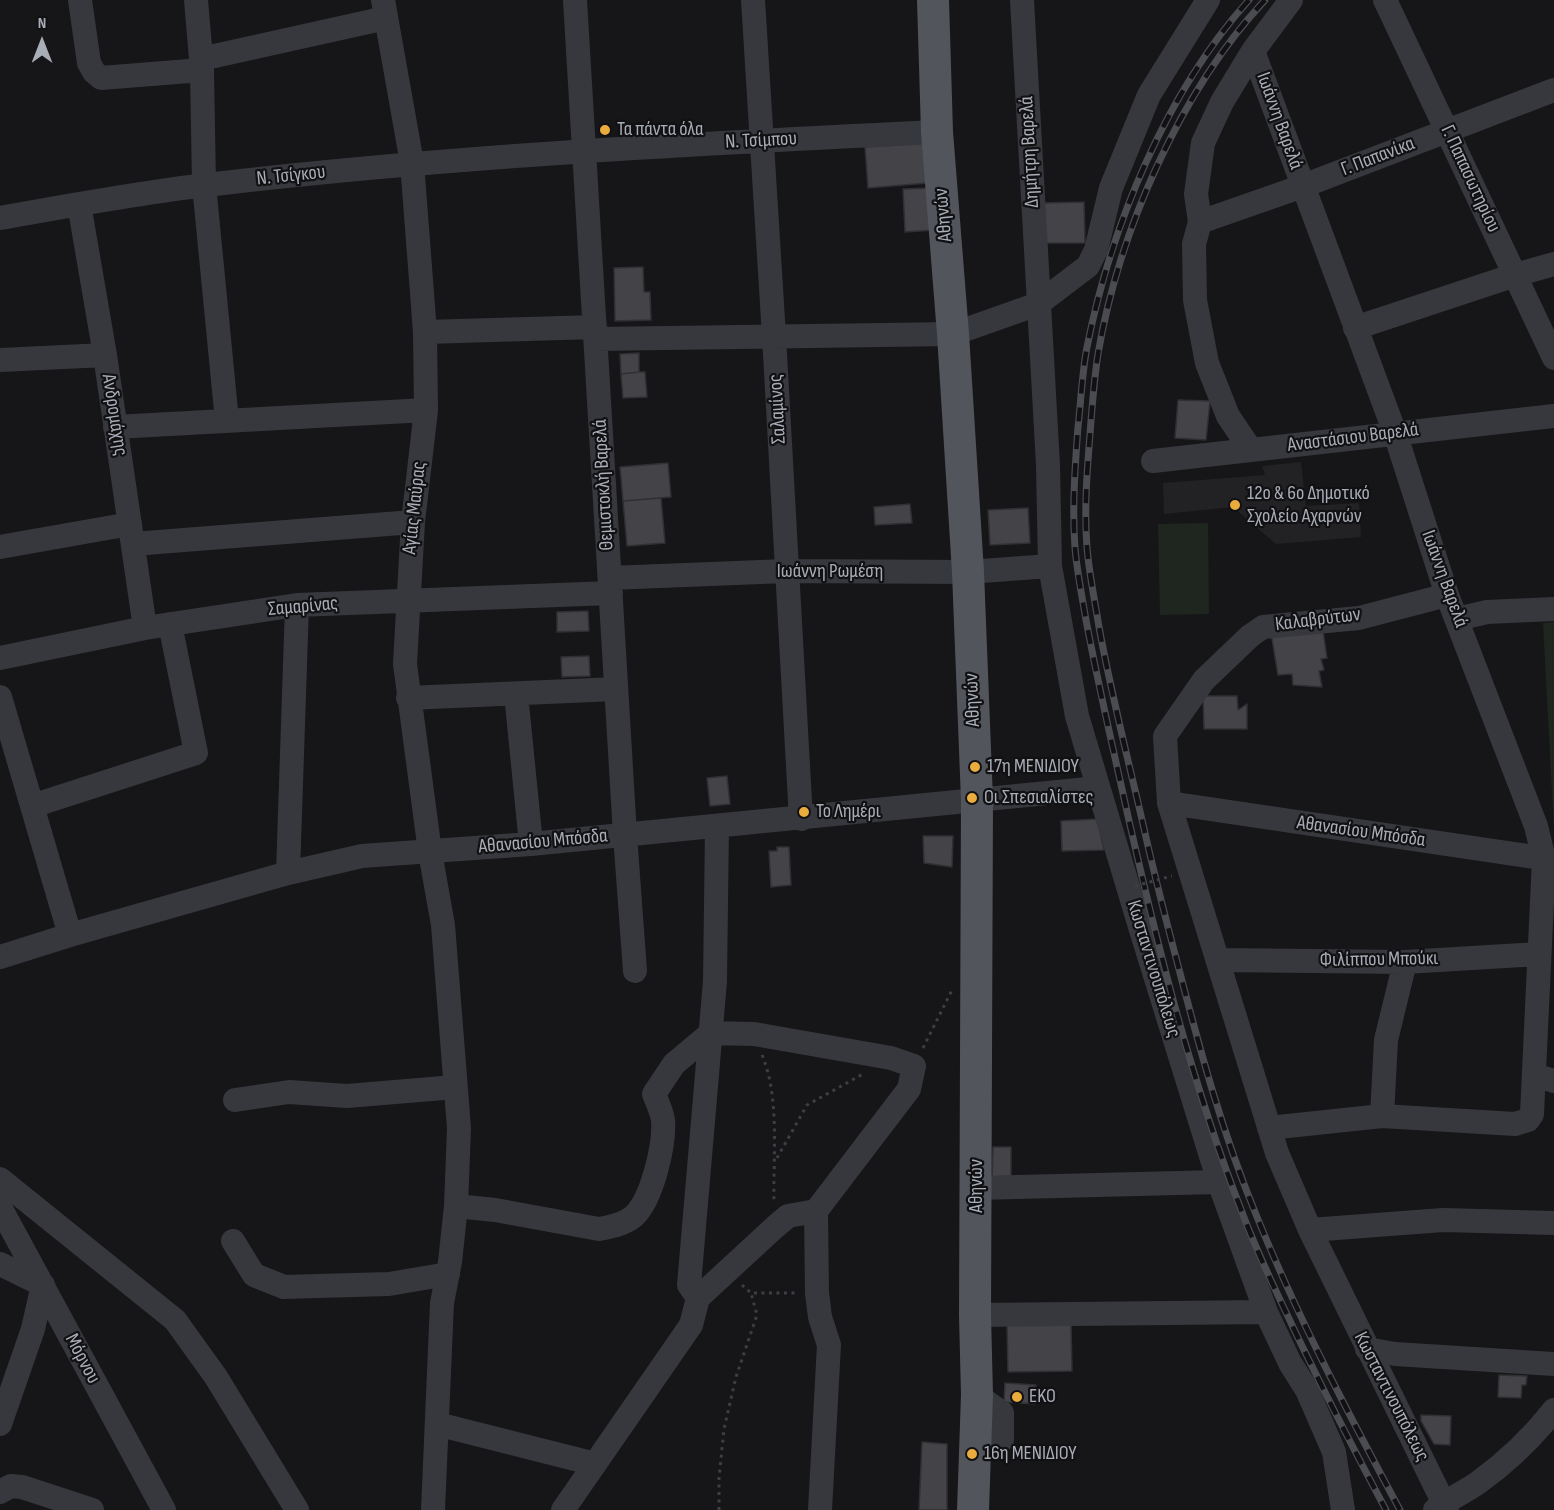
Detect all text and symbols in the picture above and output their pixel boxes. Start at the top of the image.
north arrow [12,12,72,72]
text: N [38,14,46,33]
street label: Ιωάννη Βαρελά [1250,69,1308,173]
street label: Δημήτρη Βαρελά [1015,96,1045,208]
place label: Τα πάντα όλα [617,118,703,142]
street label: Γ. Παπασωτηρίου [1435,122,1505,236]
marker: Τα πάντα όλα [598,123,612,137]
street label: N. Τσίμπου [725,127,797,155]
street label: Γ. Παπανίκα [1338,132,1418,182]
street label: Ν. Τσίγκου [255,160,327,192]
street label: Αθηνών [930,187,958,243]
street label: Ανδρομάχης [96,372,132,458]
street label: Σαλαμίνος [764,373,792,445]
street label: Αναστάσιου Βαρελά [1286,418,1420,458]
street label: Θεμιστοκλή Βαρελά [589,419,619,551]
street label: Αγίας Μαύρας [398,460,432,556]
place label: 12ο & 6ο Δημοτικό Σχολείο Αχαρνών [1247,482,1370,529]
marker: 12ο & 6ο Δημοτικό Σχολείο Αχαρνών [1228,498,1242,512]
street label: Ιωάννη Βαρελά [1415,527,1473,631]
street label: Ιωάννη Ρωμέση [777,560,883,584]
street label: Σαμαρίνας [267,592,339,622]
street label: Καλαβρύτων [1274,603,1362,637]
street label: Αθηνών [960,673,986,727]
place label: 17η ΜΕΝΙΔΙΟΥ [987,755,1079,779]
marker: 17η ΜΕΝΙΔΙΟΥ [968,760,982,774]
place label: Οι Σπεσιαλίστες [984,786,1093,810]
marker: Οι Σπεσιαλίστες [965,791,979,805]
place label: Το Λημέρι [816,800,881,824]
marker: Το Λημέρι [797,805,811,819]
street label: Αθανασίου Μπόσδα [1295,811,1427,853]
street label: Αθανασίου Μπόσδα [478,824,608,860]
street label: Κωσταντινουπόλεως [1121,898,1185,1040]
street label: Φιλίππου Μπούκι [1320,947,1438,973]
street label: Αθηνών [965,1159,989,1213]
street label: Κωσταντινουπόλεως [1348,1328,1434,1466]
street label: Μόρνου [59,1330,105,1388]
place label: EKO [1029,1385,1056,1409]
marker: EKO [1010,1390,1024,1404]
place label: 16η ΜΕΝΙΔΙΟΥ [984,1442,1077,1466]
marker: 16η ΜΕΝΙΔΙΟΥ [965,1447,979,1461]

